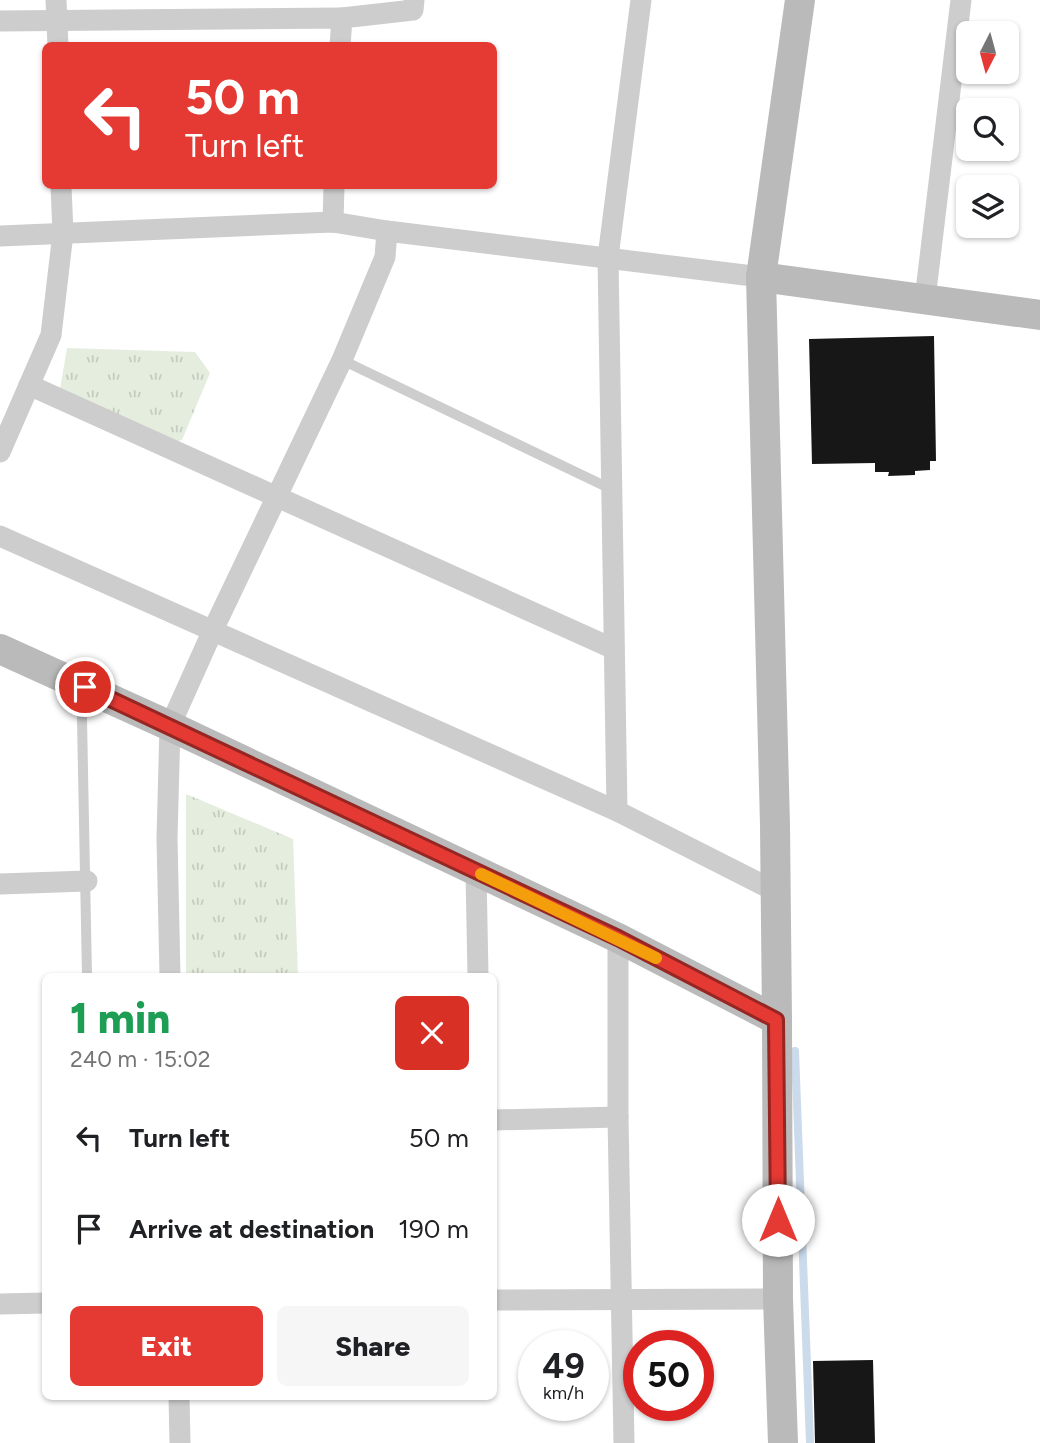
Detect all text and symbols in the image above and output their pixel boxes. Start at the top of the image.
north arrow [956,21,1018,84]
map controls [956,21,1019,238]
text: 50 m [185,67,300,126]
icon: left [70,70,161,161]
button: search [956,98,1019,161]
text: Turn left [185,127,304,165]
button: layers [956,175,1019,238]
pin [55,657,115,717]
icon: arrive [66,668,104,706]
text: 1 min [70,993,170,1044]
button: close [395,996,469,1070]
text: 240 m · 15:02 [70,1045,210,1073]
icon: left [70,1119,108,1157]
text: Turn left [129,1122,230,1154]
text: 50 m [409,1122,469,1154]
position arrow [741,1183,815,1257]
icon: arrive [70,1210,108,1248]
text: Arrive at destination [129,1213,374,1245]
text: 190 m [398,1213,469,1245]
button: Exit [70,1306,263,1386]
button: Share [277,1306,469,1386]
speed limit sign: 50 [623,1330,714,1421]
text: 49 [542,1345,585,1387]
text: km/h [543,1382,584,1404]

